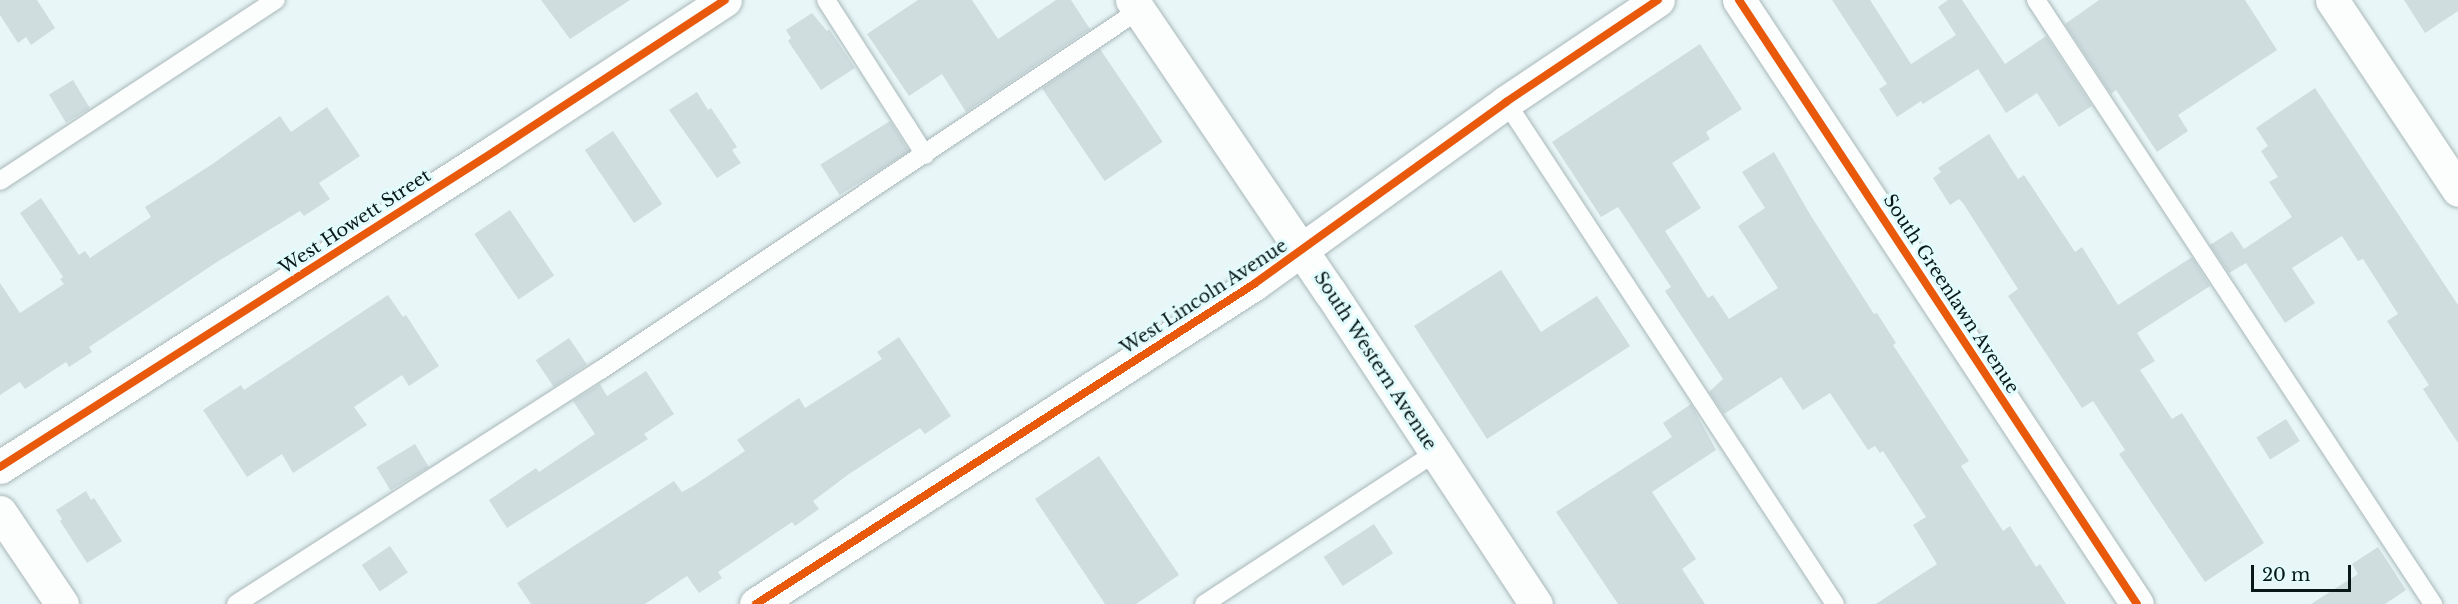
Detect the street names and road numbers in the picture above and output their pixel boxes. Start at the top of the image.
street label: West Howett Street [275,165,435,279]
street label: South Greenlawn Avenue [1878,190,2024,398]
street label: West Lincoln Avenue [1116,235,1292,359]
street label: South Western Avenue [1309,267,1441,455]

